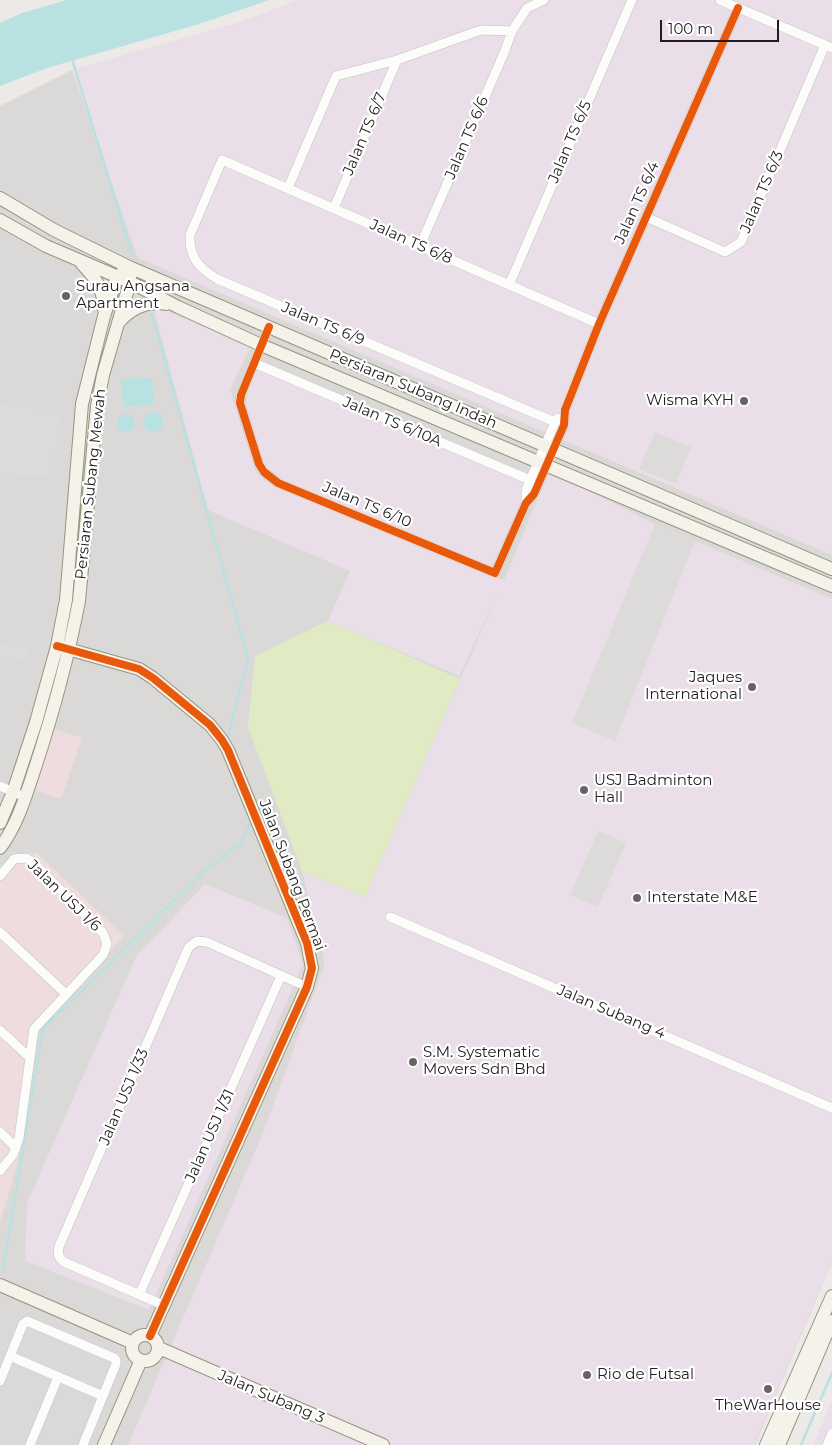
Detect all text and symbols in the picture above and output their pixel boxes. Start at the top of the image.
scale bar [662,10,781,42]
text: 100 m [668,19,713,38]
street label: Jalan TS 6/7 [339,90,391,178]
street label: Jalan TS 6/6 [442,94,492,182]
street label: Jalan TS 6/5 [545,98,595,186]
street label: Jalan TS 6/3 [737,148,787,236]
street label: Jalan TS 6/4 [611,159,663,247]
street label: Jalan TS 6/8 [367,216,455,268]
place label: Surau Angsana Apartment [76,278,190,313]
marker: Surau Angsana Apartment [60,290,72,302]
street label: Jalan TS 6/9 [279,298,367,350]
street label: Persiaran Subang Indah [326,345,500,433]
street label: Persiaran Subang Mewah [72,388,110,580]
place label: Wisma KYH [646,392,734,410]
street label: Jalan TS 6/10A [340,393,444,451]
marker: Wisma KYH [738,395,750,407]
street label: Jalan TS 6/10 [320,478,414,532]
place label: Jaques International [645,669,742,704]
marker: Jaques International [746,681,758,693]
place label: USJ Badminton Hall [594,772,712,807]
marker: USJ Badminton Hall [578,784,590,796]
street label: Jalan Subang Permai [255,797,329,953]
street label: Jalan USJ 1/6 [24,856,104,936]
place label: Interstate M&E [647,889,758,907]
marker: Interstate M&E [631,892,643,904]
street label: Jalan Subang 4 [554,981,668,1043]
place label: S.M. Systematic Movers Sdn Bhd [423,1044,546,1079]
street label: Jalan USJ 1/33 [96,1046,152,1148]
marker: S.M. Systematic Movers Sdn Bhd [407,1056,419,1068]
street label: Jalan USJ 1/31 [181,1087,239,1185]
street label: Jalan Subang 3 [215,1366,327,1428]
place label: Rio de Futsal [597,1366,694,1384]
marker: Rio de Futsal [581,1369,593,1381]
marker: TheWarHouse [762,1383,774,1395]
place label: TheWarHouse [715,1397,821,1415]

